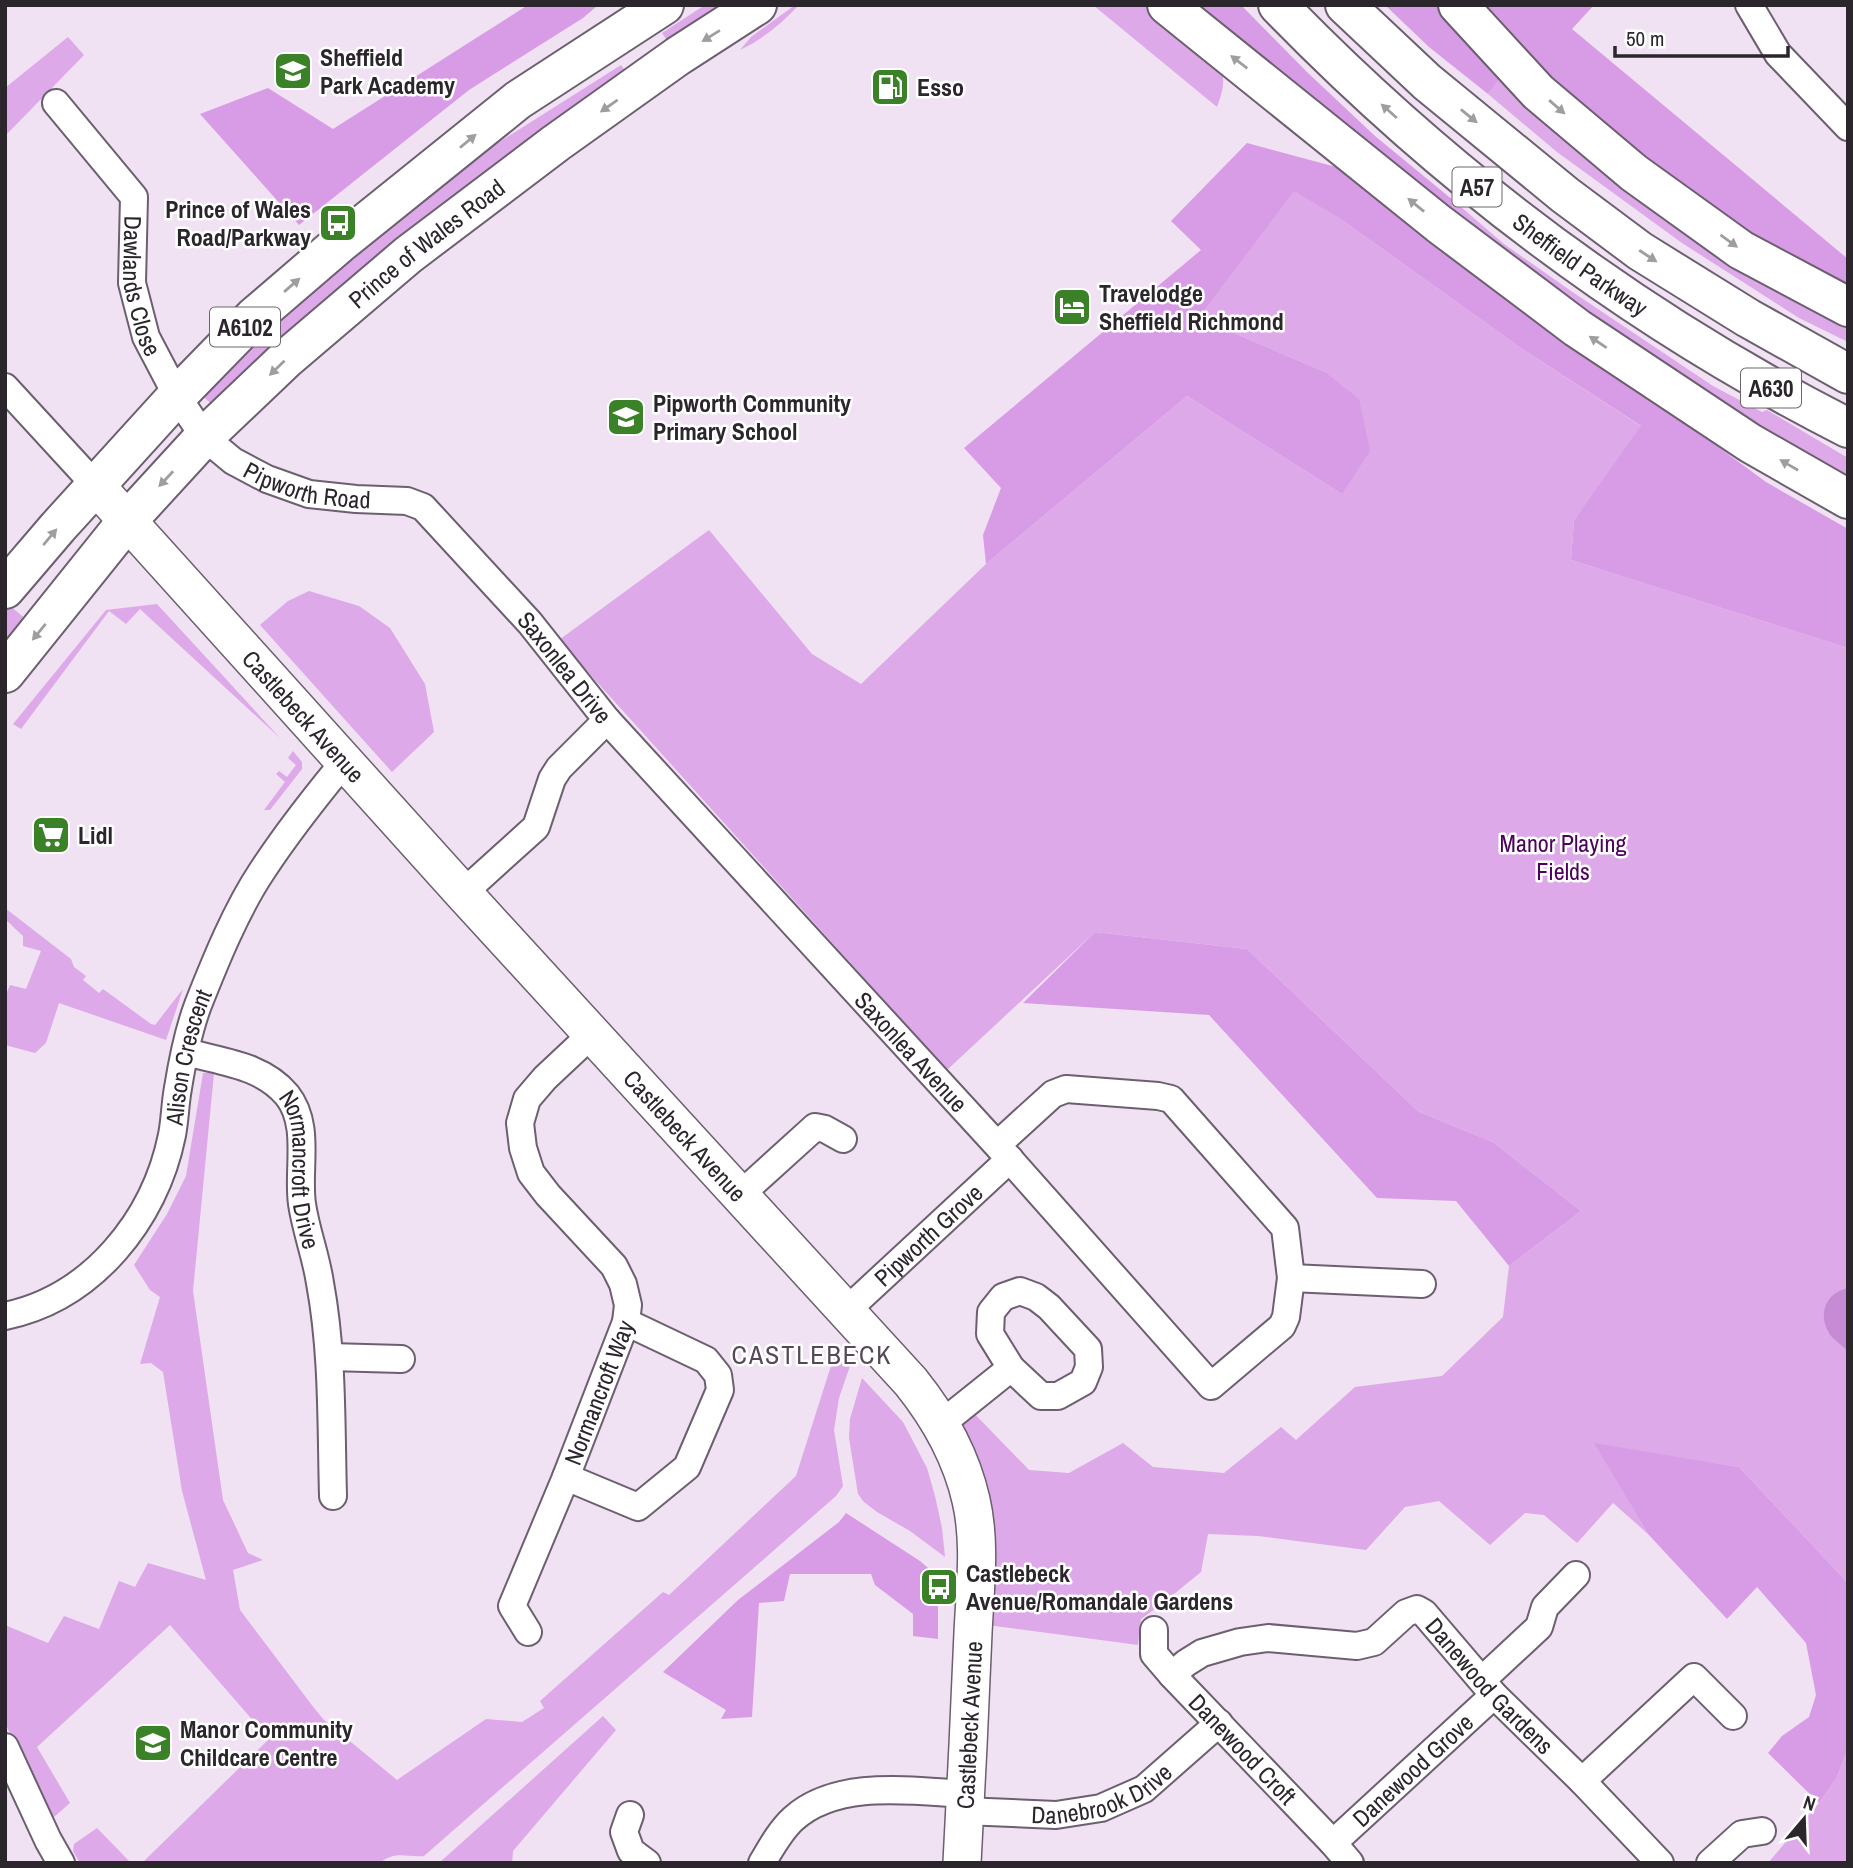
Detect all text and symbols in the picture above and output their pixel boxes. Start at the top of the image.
scale bar [1615,14,1788,58]
text: 50 m [1626,24,1664,53]
one-way arrow [701,29,720,42]
place label: Sheffield Park Academy [320,41,455,101]
school or university icon: Sheffield Park Academy [272,50,314,92]
one-way arrow [1230,55,1248,70]
fuel station icon: Esso [869,66,911,108]
place label: Esso [917,71,964,103]
one-way arrow [600,99,618,113]
one-way arrow [1548,99,1565,114]
one-way arrow [1380,104,1397,120]
one-way arrow [1460,108,1477,123]
one-way arrow [460,134,477,149]
road number: A57 [1452,168,1502,206]
street label: Prince of Wales Road [341,172,511,315]
place label: Prince of Wales Road/Parkway [165,193,311,253]
one-way arrow [1407,198,1425,213]
bus stop icon: Prince of Wales Road/Parkway [317,202,359,244]
street label: Sheffield Parkway [1506,205,1654,323]
street label: Dawlands Close [116,215,169,361]
one-way arrow [1720,234,1738,248]
one-way arrow [1638,249,1658,262]
one-way arrow [282,277,300,292]
place label: Travelodge Sheffield Richmond [1099,277,1284,337]
hotel icon: Travelodge Sheffield Richmond [1051,286,1093,328]
road number: A6102 [210,308,280,346]
one-way arrow [1588,335,1607,348]
one-way arrow [269,359,286,375]
road number: A630 [1741,368,1801,408]
place label: Pipworth Community Primary School [653,387,851,447]
school or university icon: Pipworth Community Primary School [605,396,647,438]
street label: Pipworth Road [238,454,371,516]
one-way arrow [1779,459,1798,471]
one-way arrow [158,470,174,487]
one-way arrow [42,528,57,545]
street label: Saxonlea Drive [511,604,619,730]
one-way arrow [31,622,46,640]
street label: Castlebeck Avenue [235,643,372,789]
supermarket icon: Lidl [30,814,72,856]
place label: Lidl [78,819,113,851]
park label: Manor Playing Fields [1500,827,1626,887]
street label: Alison Crescent [158,984,219,1128]
street label: Saxonlea Avenue [848,984,975,1119]
street label: Castlebeck Avenue [617,1063,754,1208]
street label: Normancroft Drive [272,1083,328,1253]
street label: Pipworth Grove [867,1177,989,1293]
street label: Normancroft Way [556,1315,641,1469]
district label: CASTLEBECK [732,1337,893,1372]
place label: Castlebeck Avenue/Romandale Gardens [966,1557,1233,1617]
bus stop icon: Castlebeck Avenue/Romandale Gardens [918,1566,960,1608]
street label: Danewood Gardens [1419,1611,1561,1761]
street label: Castlebeck Avenue [949,1640,989,1810]
street label: Danewood Croft [1182,1686,1304,1812]
street label: Danewood Grove [1345,1706,1480,1834]
place label: Manor Community Childcare Centre [180,1713,353,1773]
school or university icon: Manor Community Childcare Centre [132,1722,174,1764]
street label: Danebrook Drive [1031,1756,1178,1831]
north arrow [1769,1784,1839,1854]
text: N [1800,1789,1819,1817]

